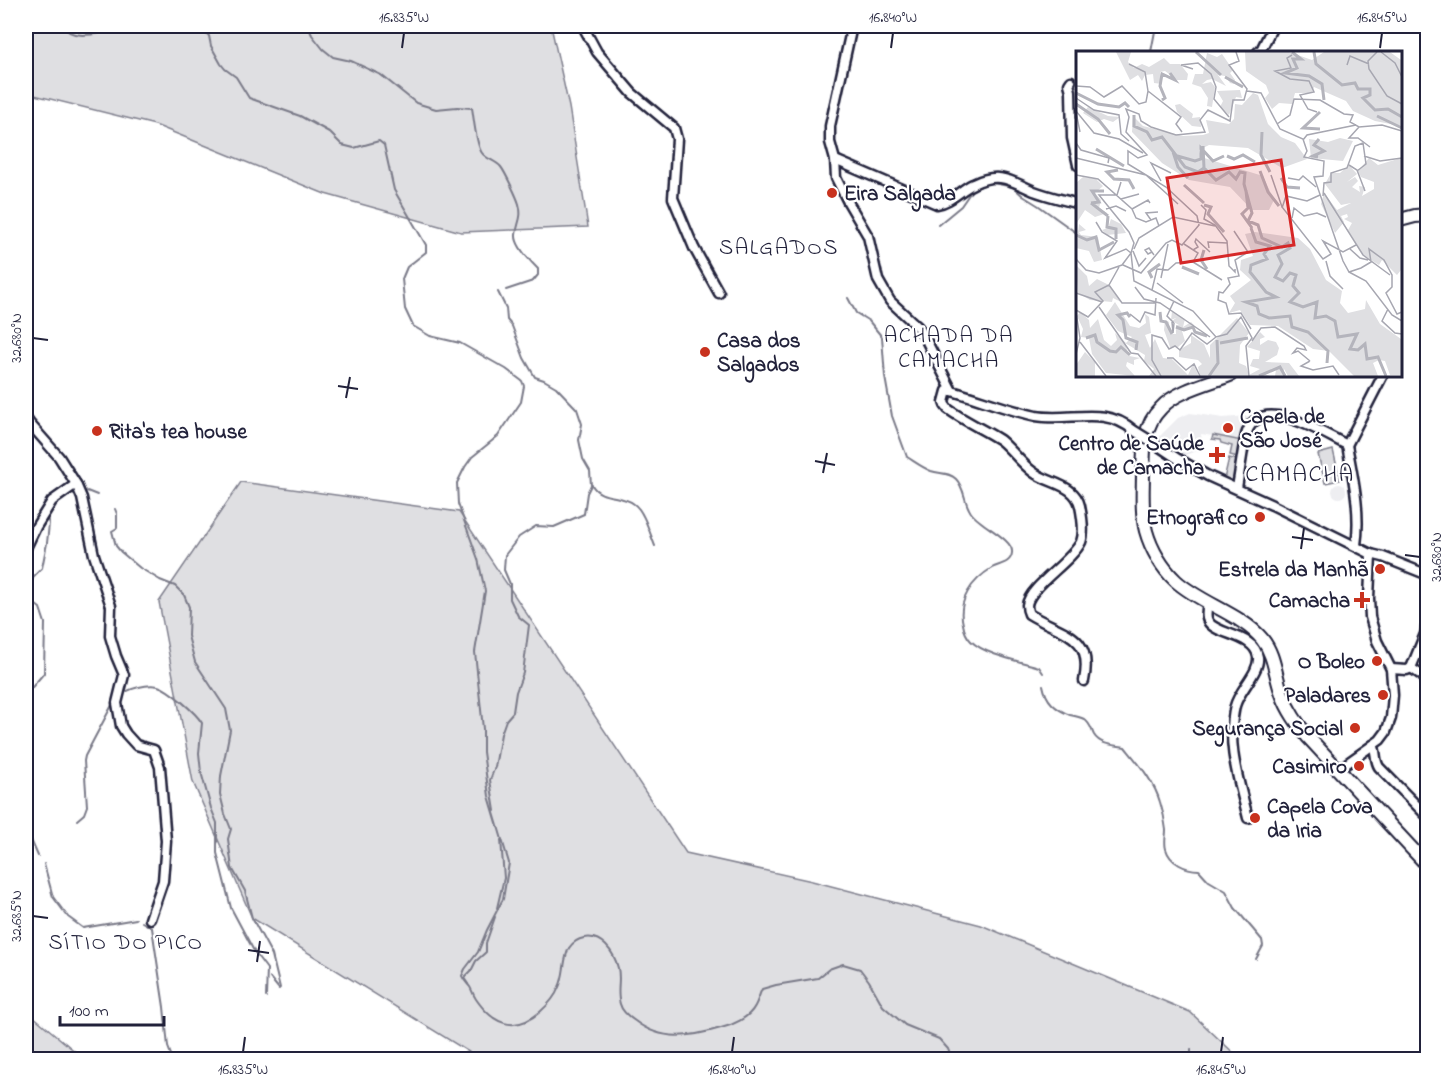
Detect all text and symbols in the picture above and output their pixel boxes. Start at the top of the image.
text: 16.835°W [379,7,429,29]
text: 16.840°W [869,7,917,29]
text: 16.845°W [1357,7,1407,29]
inset map [1076,51,1402,376]
place label: Eira Salgada [844,180,956,212]
marker: Eira Salgada [825,186,839,200]
district label: SALGADOS [719,233,839,265]
text: 32.680°N [6,313,28,363]
district label: ACHADA DA CAMACHA [884,321,1014,378]
place label: Casa dos Salgados [717,327,801,383]
marker: Casa dos Salgados [698,345,712,359]
place label: Capela de São José [1240,403,1326,457]
place label: Rita's tea house [109,418,247,448]
marker: Capela de São José [1221,421,1235,435]
marker: Rita's tea house [90,424,104,438]
place label: Centro de Saúde de Camacha [1059,430,1205,484]
marker: Centro de Saúde de Camacha [1208,446,1226,464]
district label: CAMACHA [1245,458,1355,493]
place label: Etnografico [1146,504,1248,536]
marker: Etnografico [1253,510,1267,524]
text: 32.680°N [1426,532,1448,582]
place label: Estrela da Manhã [1218,556,1368,586]
marker: Estrela da Manhã [1373,562,1387,576]
place label: Camacha [1269,587,1350,617]
marker: Camacha [1355,593,1369,607]
place label: O Boleo [1298,648,1365,678]
marker: O Boleo [1370,654,1384,668]
place label: Paladares [1284,682,1371,712]
marker: Paladares [1376,688,1390,702]
place label: Segurança Social [1192,715,1343,747]
marker: Segurança Social [1348,721,1362,735]
place label: Casimiro [1272,753,1347,783]
marker: Casimiro [1352,759,1366,773]
place label: Capela Cova da Iria [1267,793,1373,847]
marker: Capela Cova da Iria [1248,811,1262,825]
text: 32.685°N [6,890,28,942]
district label: SÍTIO DO PICO [48,928,204,960]
scale bar [60,989,164,1027]
text: 100 m [69,999,109,1025]
text: 16.835°W [218,1059,268,1081]
text: 16.840°W [708,1059,756,1081]
text: 16.845°W [1196,1059,1246,1081]

